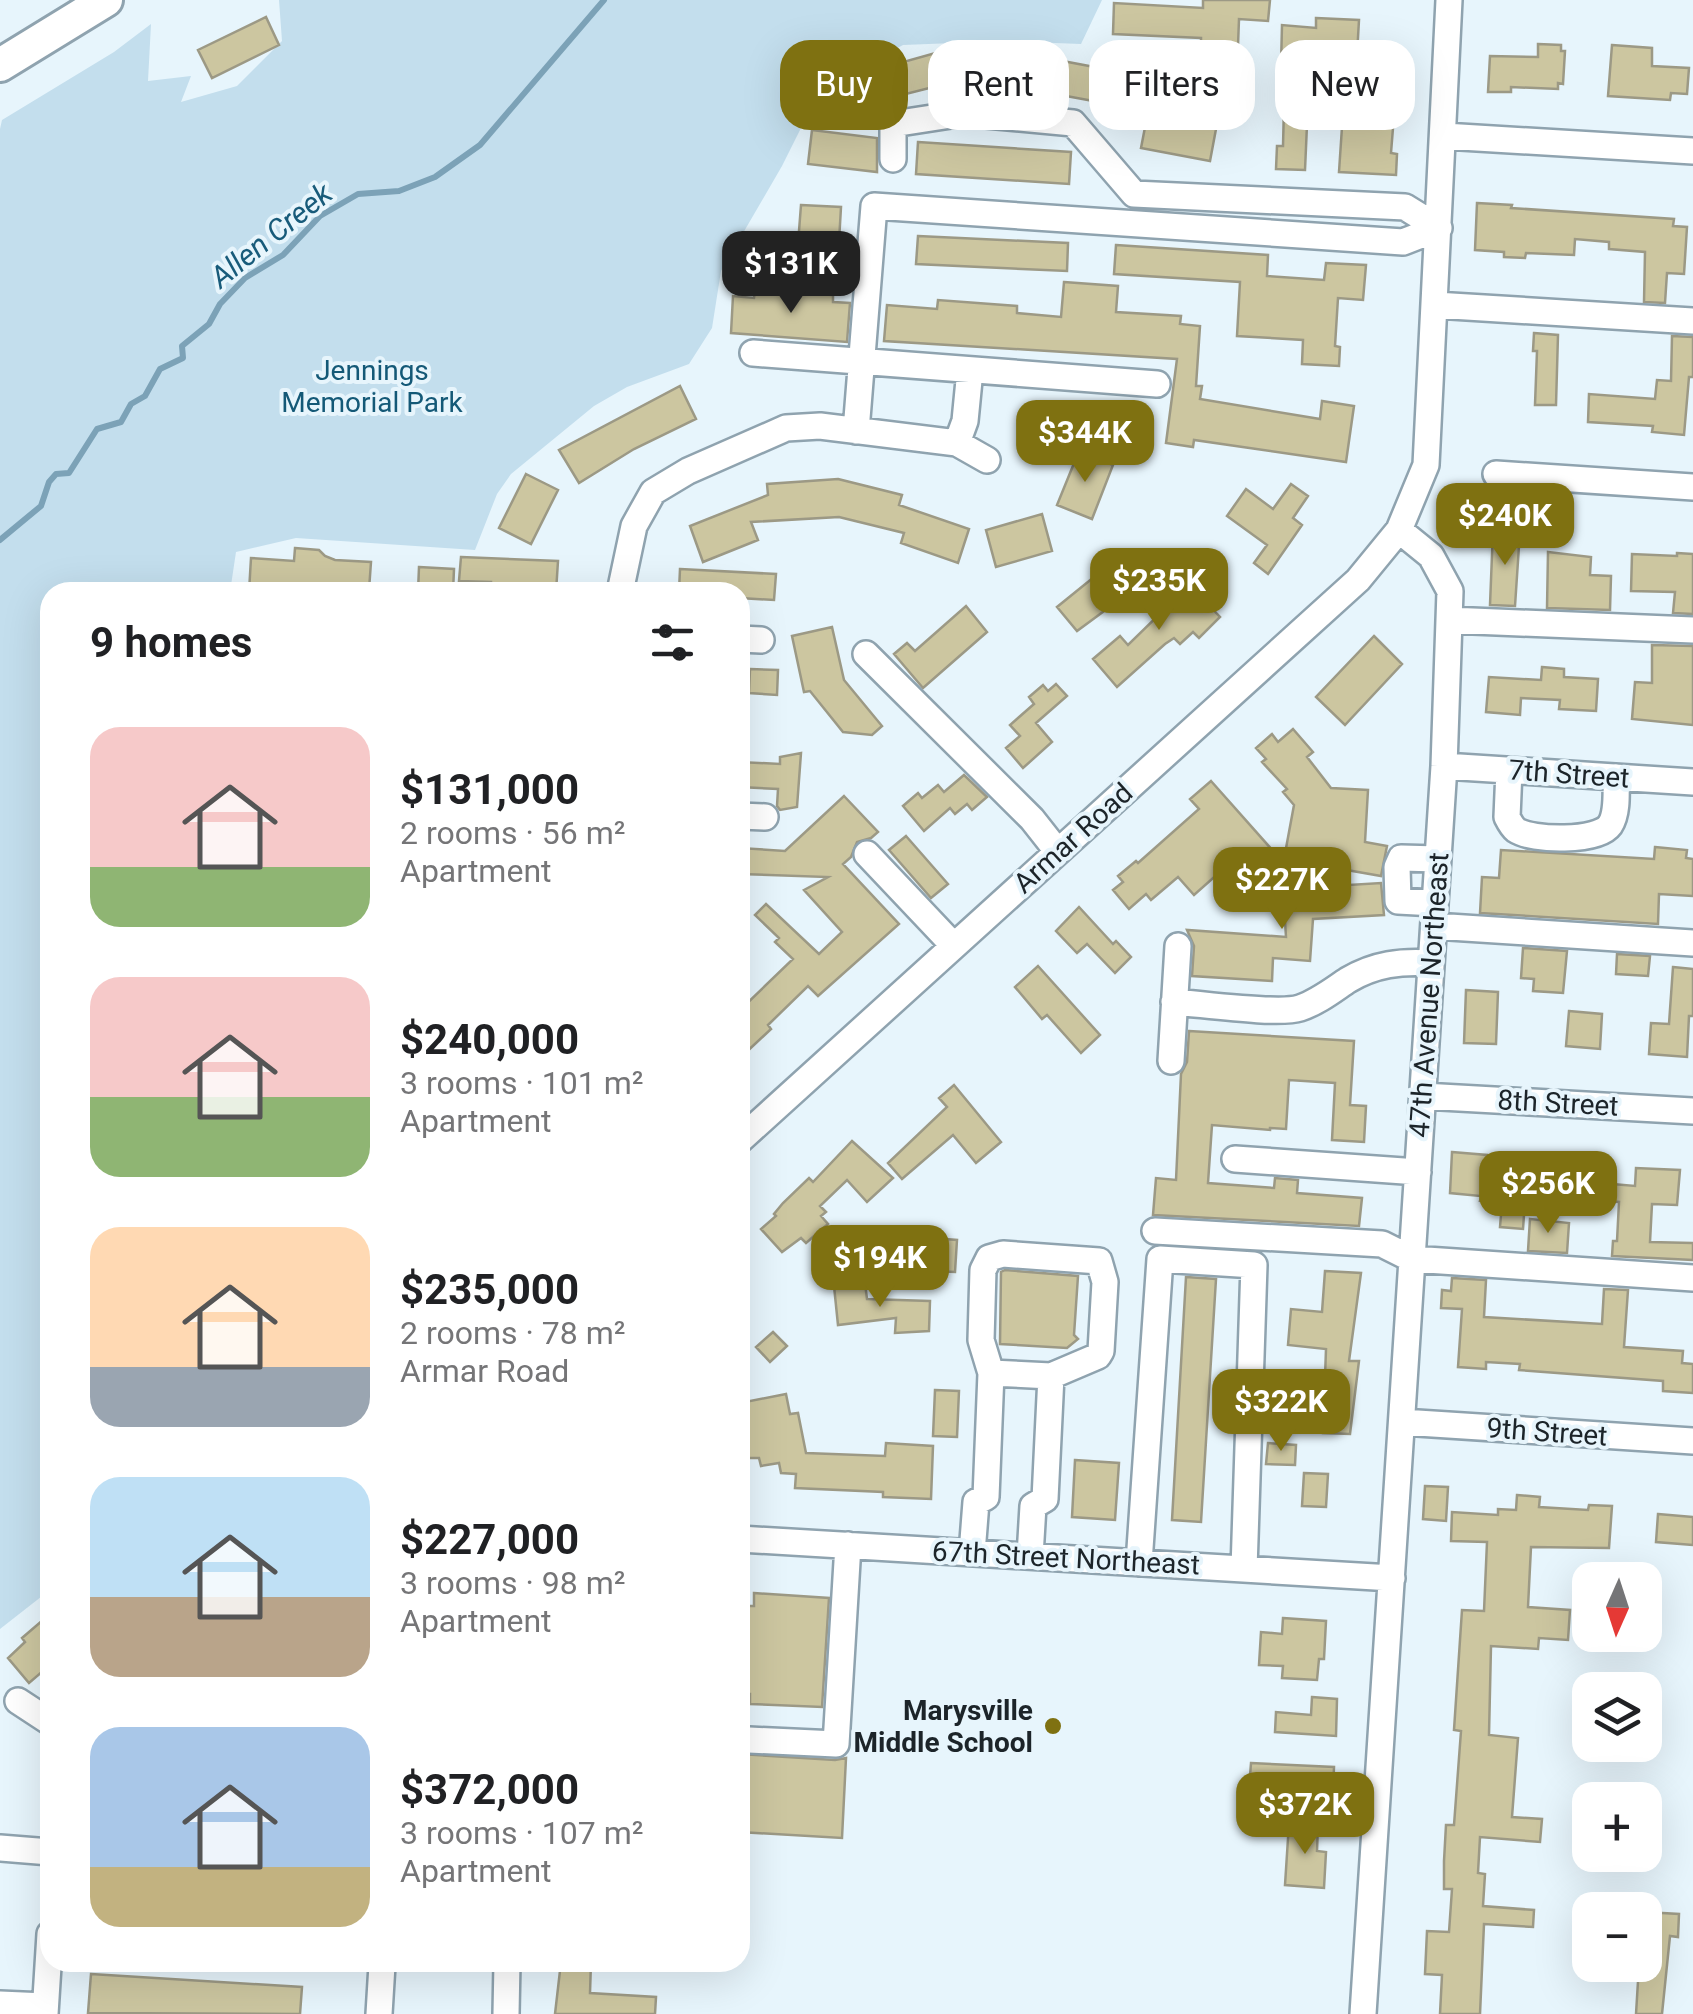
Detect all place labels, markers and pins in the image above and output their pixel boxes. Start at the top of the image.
pin: $131K [721,231,861,316]
pin: $344K [1015,400,1155,485]
pin: $240K [1435,483,1575,568]
pin: $235K [1089,548,1229,633]
pin: $227K [1212,847,1352,932]
pin: $256K [1478,1151,1618,1236]
pin: $194K [810,1225,950,1310]
pin: $322K [1211,1369,1351,1454]
place label: Marysville Middle School [854,1694,1033,1759]
marker: Marysville Middle School [1042,1715,1064,1737]
pin: $372K [1235,1772,1375,1857]

